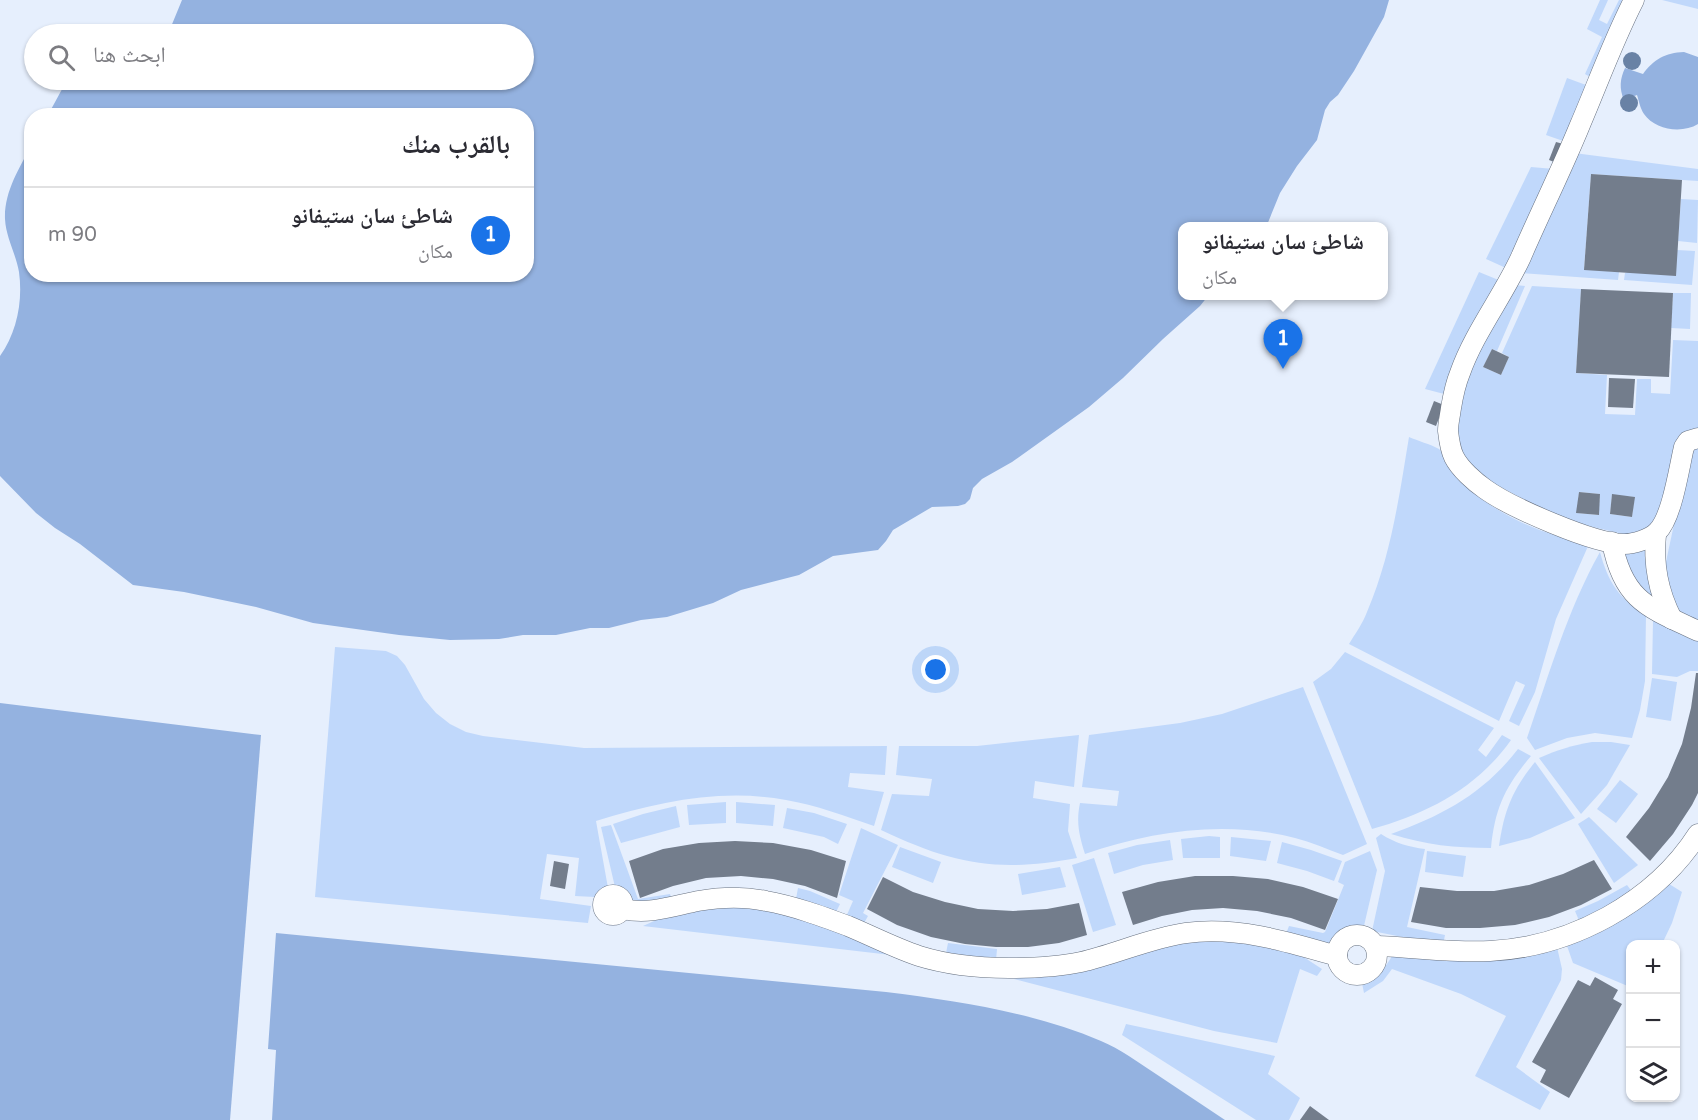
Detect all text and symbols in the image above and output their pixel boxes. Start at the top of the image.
search box [24,24,534,90]
icon: search [45,41,78,74]
text: ابحث هنا [93,42,166,68]
text: بالقرب منك [402,129,510,160]
text: شاطئ سان ستيفانو [291,203,453,229]
popup [1178,222,1388,300]
text: 90 m [48,223,97,247]
text: 1 [484,223,497,247]
text: شاطئ سان ستيفانو [1202,229,1364,255]
text: مكان [418,240,453,264]
text: مكان [1202,266,1237,290]
pin: 1 [1264,320,1302,369]
your location [921,655,950,684]
map controls [1626,940,1680,1102]
button: + [1626,940,1680,994]
button: − [1626,994,1680,1048]
button: layers [1626,1048,1680,1102]

